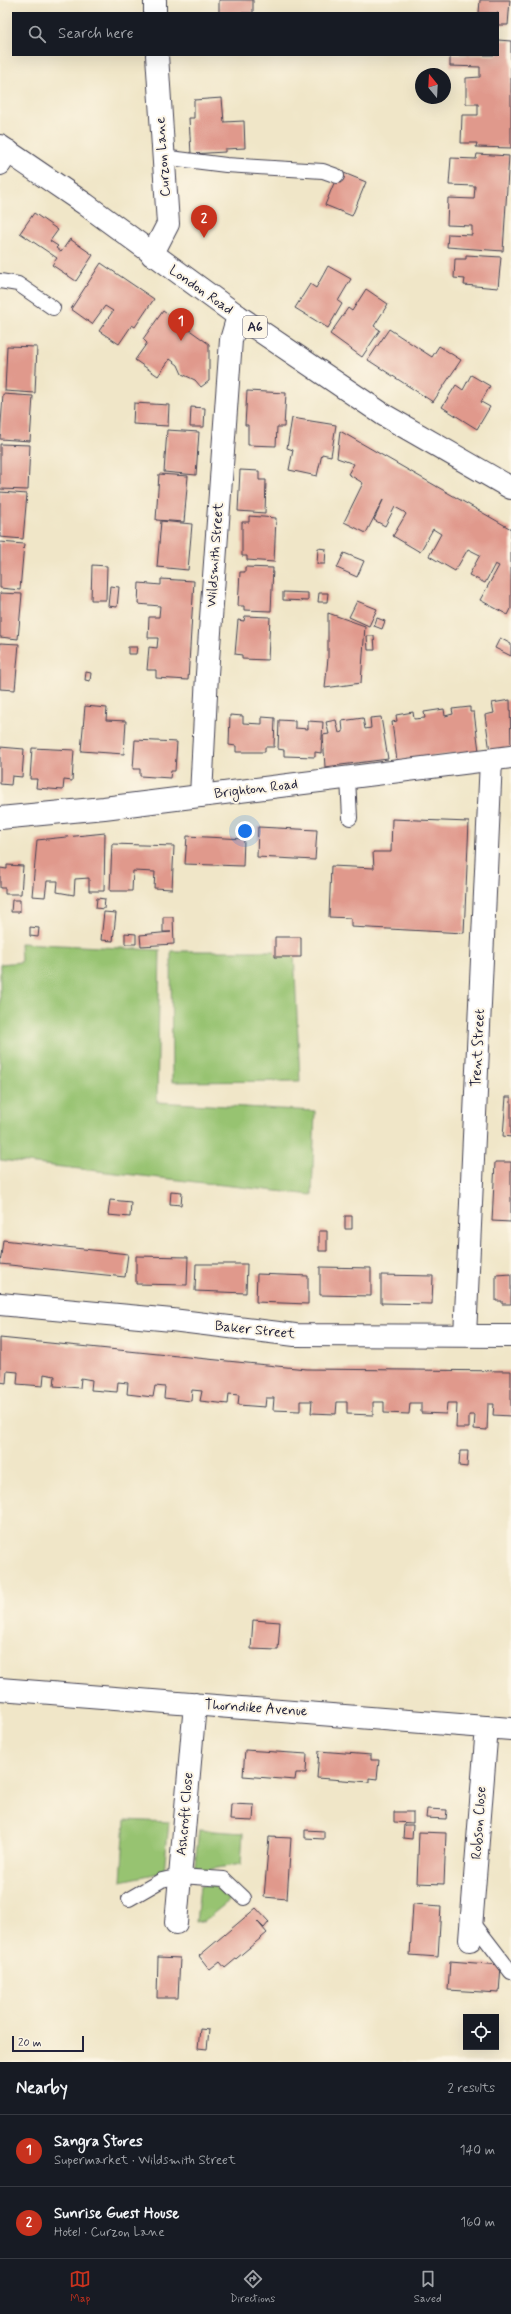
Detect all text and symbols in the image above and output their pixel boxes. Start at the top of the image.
search box [12,12,499,56]
icon: search [26,23,48,45]
text: Search here [58,24,134,44]
north arrow [415,68,451,104]
street label: Curzon Lane [151,116,175,197]
pin: 2 [191,205,217,238]
street label: London Road [165,261,237,319]
pin: 1 [168,308,194,341]
road number: A6 [243,316,267,338]
street label: Wildsmith Street [202,501,228,608]
street label: Brighton Road [213,775,299,804]
your location [235,821,255,841]
street label: Trent Street [467,1008,489,1088]
street label: Baker Street [214,1317,297,1343]
street label: Thorndike Avenue [204,1695,308,1721]
street label: Ashcroft Close [172,1771,198,1857]
street label: Robson Close [467,1786,491,1860]
map controls [463,2014,499,2050]
button: locate [463,2014,499,2050]
scale bar [12,2034,84,2053]
text: 20 m [18,2036,41,2050]
text: Nearby [16,2077,68,2099]
text: 2 results [448,2080,495,2097]
text: Sangra Stores [54,2132,143,2152]
text: 1 [26,2142,32,2159]
text: 140 m [460,2142,495,2159]
text: Supermarket · Wildsmith Street [54,2152,236,2169]
text: Sunrise Guest House [54,2204,179,2224]
text: 2 [26,2214,32,2231]
text: 160 m [460,2214,495,2231]
text: Hotel · Curzon Lane [54,2224,165,2241]
tab: Map [69,2268,91,2306]
tab: Directions [230,2268,275,2306]
tab: Saved [414,2268,442,2306]

